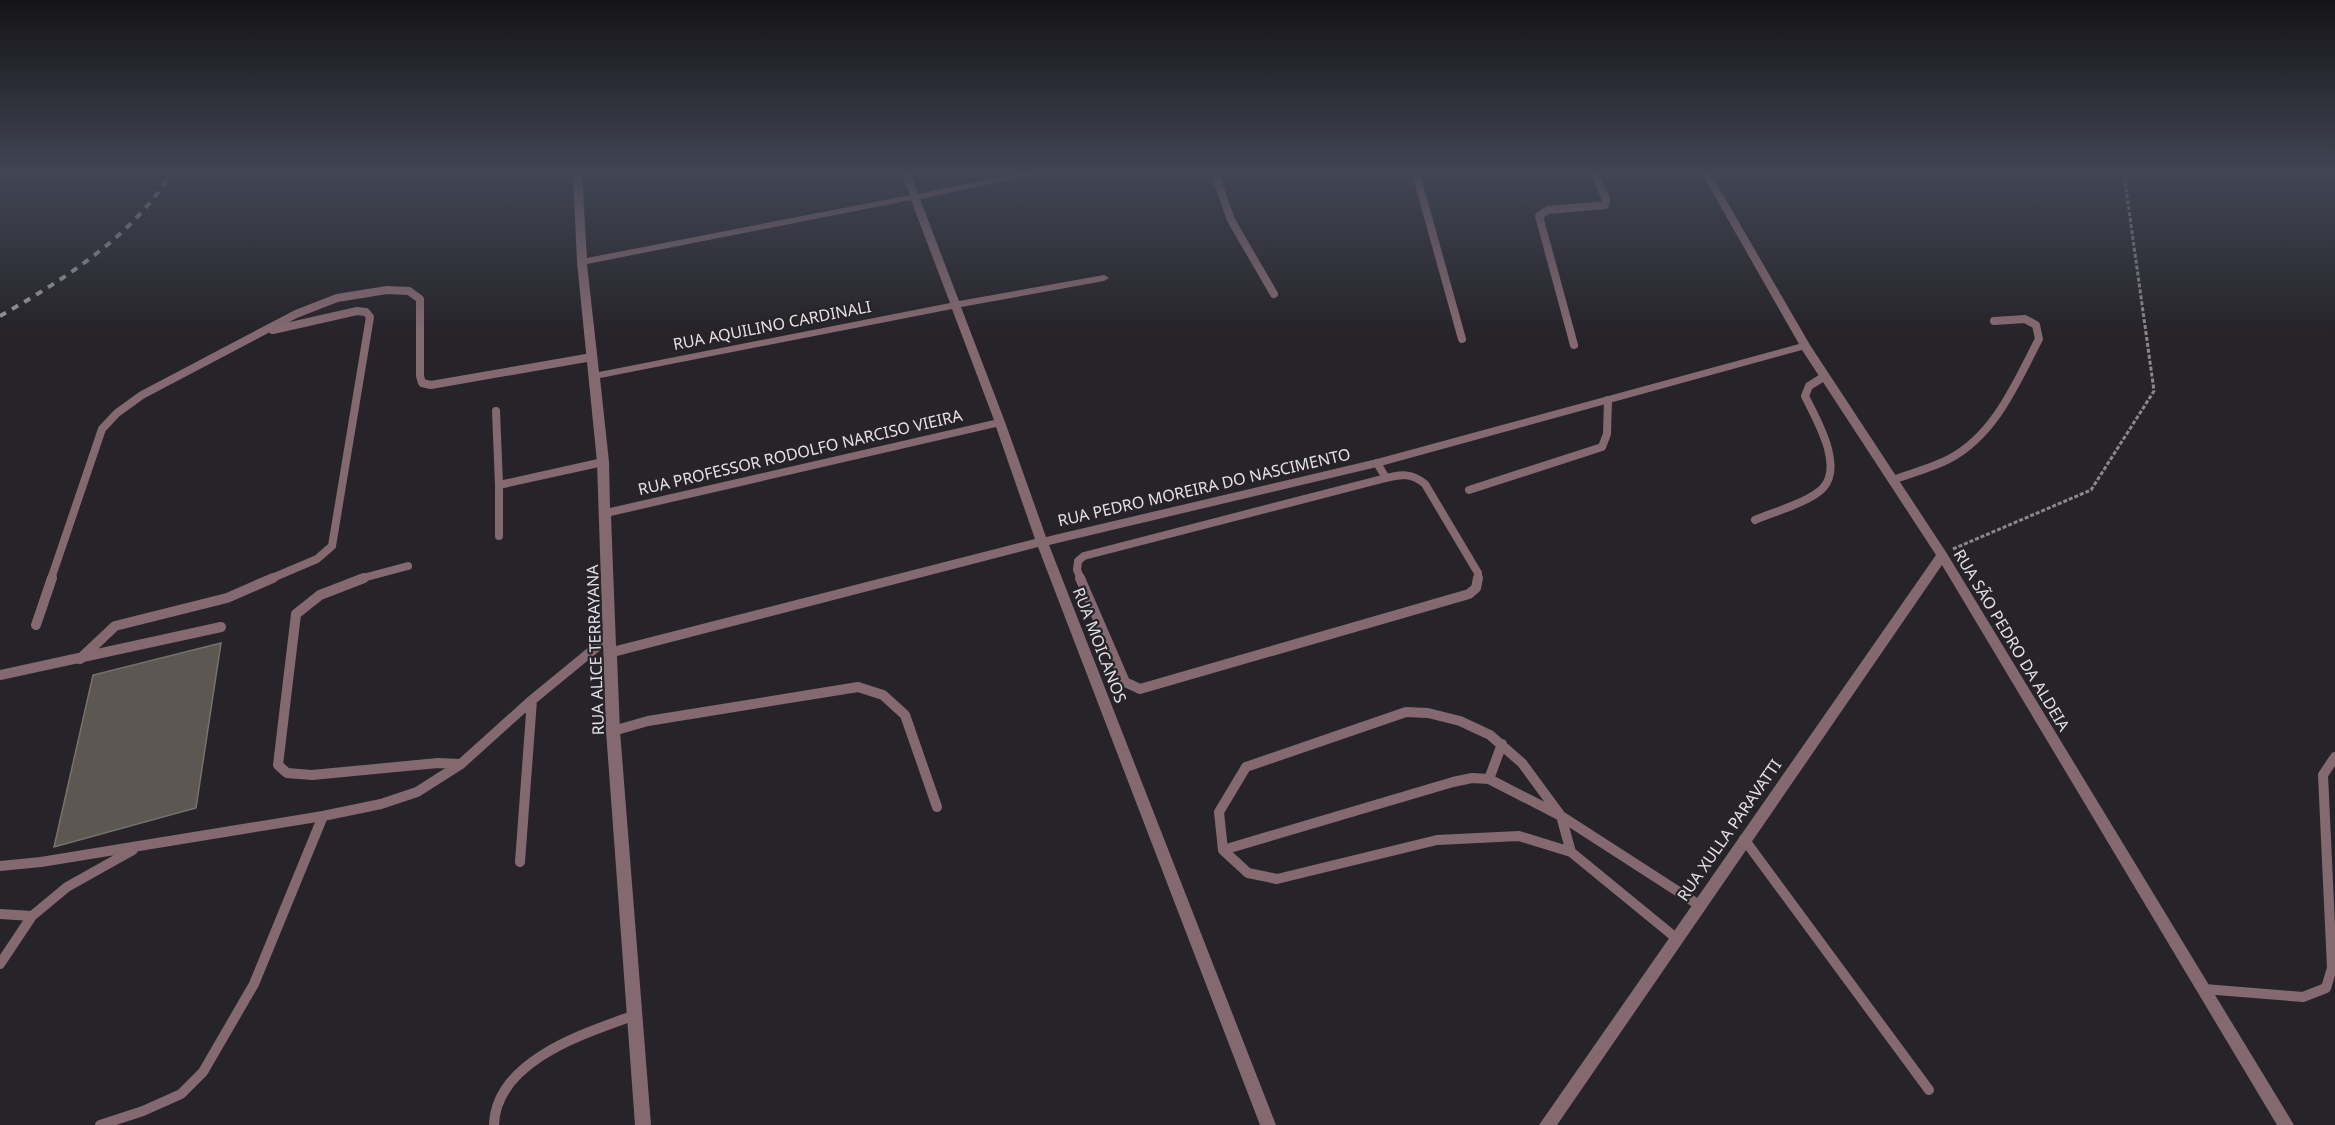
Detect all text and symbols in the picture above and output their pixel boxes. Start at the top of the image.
street label: RUA AQUILINO CARDINALI [671,295,873,355]
street label: RUA PROFESSOR RODOLFO NARCISO VIEIRA [636,404,965,500]
street label: RUA PEDRO MOREIRA DO NASCIMENTO [1055,443,1353,531]
street label: RUA SÃO PEDRO DA ALDEIA [1949,545,2076,736]
street label: RUA ALICE TERRAYANA [581,564,609,736]
street label: RUA MOICANOS [1068,584,1132,706]
street label: RUA XULLA PARAVATTI [1672,755,1786,905]

